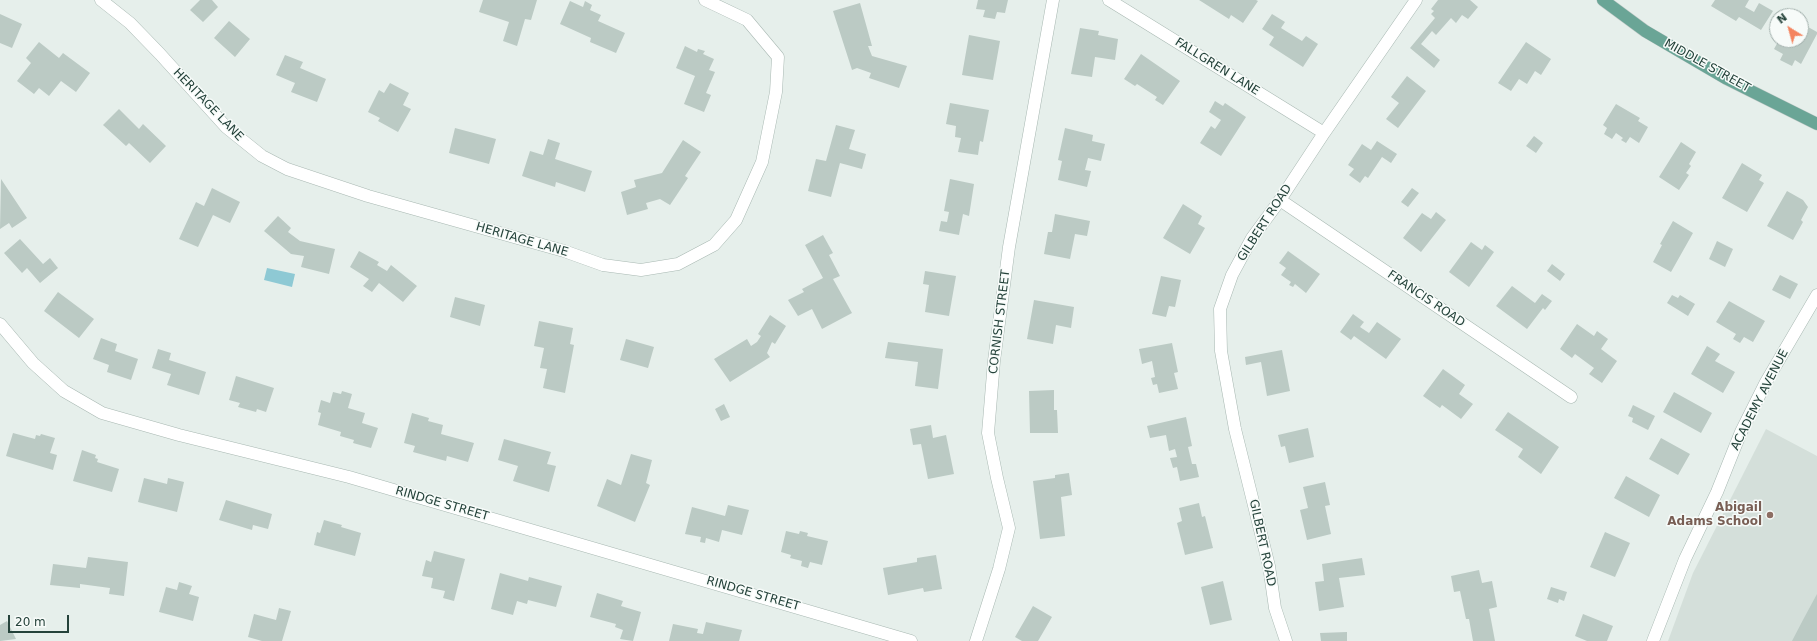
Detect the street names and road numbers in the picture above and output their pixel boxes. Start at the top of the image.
street label: FALLGREN LANE [1172,35,1262,99]
street label: MIDDLE STREET [1661,36,1753,96]
street label: HERITAGE LANE [170,66,246,144]
street label: GILBERT ROAD [1235,182,1295,264]
street label: HERITAGE LANE [474,220,570,260]
street label: FRANCIS ROAD [1385,268,1467,330]
street label: CORNISH STREET [986,269,1014,375]
street label: ACADEMY AVENUE [1728,347,1792,453]
street label: RINDGE STREET [394,484,490,524]
street label: GILBERT ROAD [1246,498,1278,588]
street label: RINDGE STREET [705,574,801,614]

